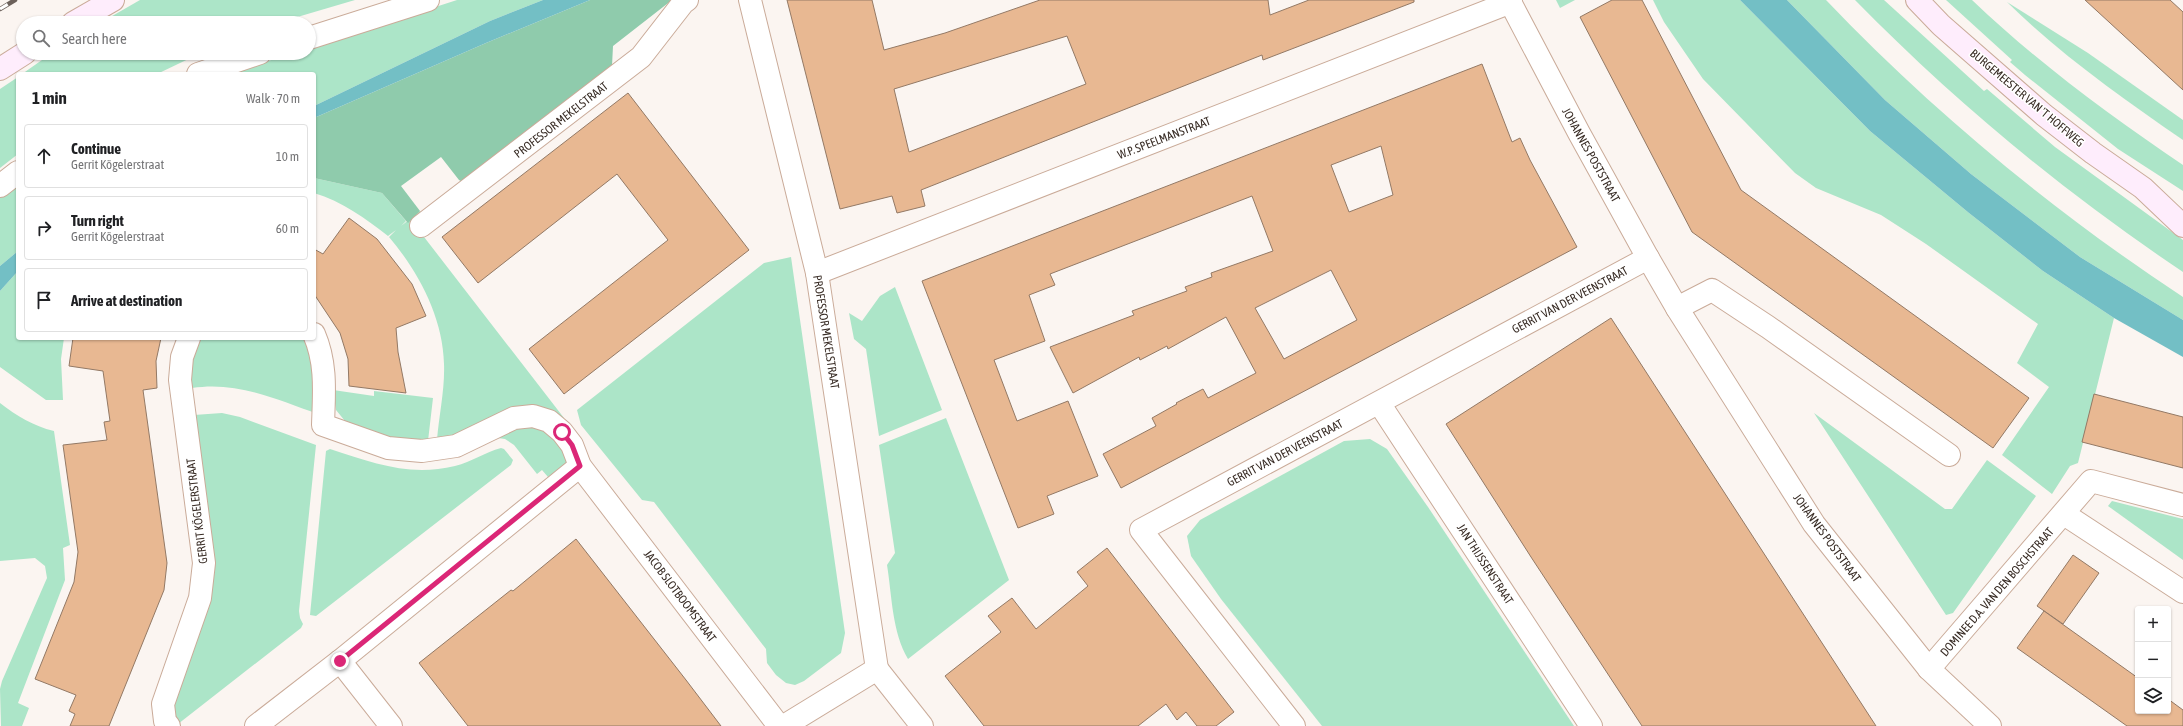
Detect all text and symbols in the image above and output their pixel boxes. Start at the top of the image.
search box [16,16,316,60]
icon: search [30,27,52,49]
text: Search here [62,30,127,47]
street label: BURGEMEESTER VAN 'T HOFFWEG [1967,46,2087,150]
street label: PROFESSOR MEKELSTRAAT [511,79,611,161]
text: 1 min [32,88,67,108]
text: Walk · 70 m [246,91,300,106]
street label: JOHANNES POSTSTRAAT [1559,105,1623,205]
street label: W.P. SPEELMANSTRAAT [1116,114,1213,162]
text: Continue [71,140,121,157]
icon: ahead [33,145,55,167]
text: 10 m [276,149,299,164]
text: Gerrit Kögelerstraat [71,157,164,172]
text: Turn right [71,212,124,229]
icon: right [33,217,55,239]
text: 60 m [276,221,299,236]
text: Gerrit Kögelerstraat [71,229,164,244]
street label: GERRIT VAN DER VEENSTRAAT [1510,263,1631,337]
street label: PROFESSOR MEKELSTRAAT [810,274,842,391]
icon: arrive [33,289,55,311]
text: Arrive at destination [71,292,182,309]
street label: GERRIT VAN DER VEENSTRAAT [1225,416,1346,490]
route start [553,423,571,441]
street label: GERRIT KÖGELERSTRAAT [184,457,210,564]
street label: JOHANNES POSTSTRAAT [1790,491,1864,585]
street label: JAN THIJSSENSTRAAT [1454,521,1517,607]
street label: DOMINEE D.A. VAN DEN BOSCHSTRAAT [1937,524,2057,659]
street label: JACOB SLOTBOOMSTRAAT [641,547,720,645]
map controls [2135,606,2171,714]
button: + [2135,606,2171,642]
button: − [2135,642,2171,678]
route end [331,652,349,670]
button: layers [2135,678,2171,714]

